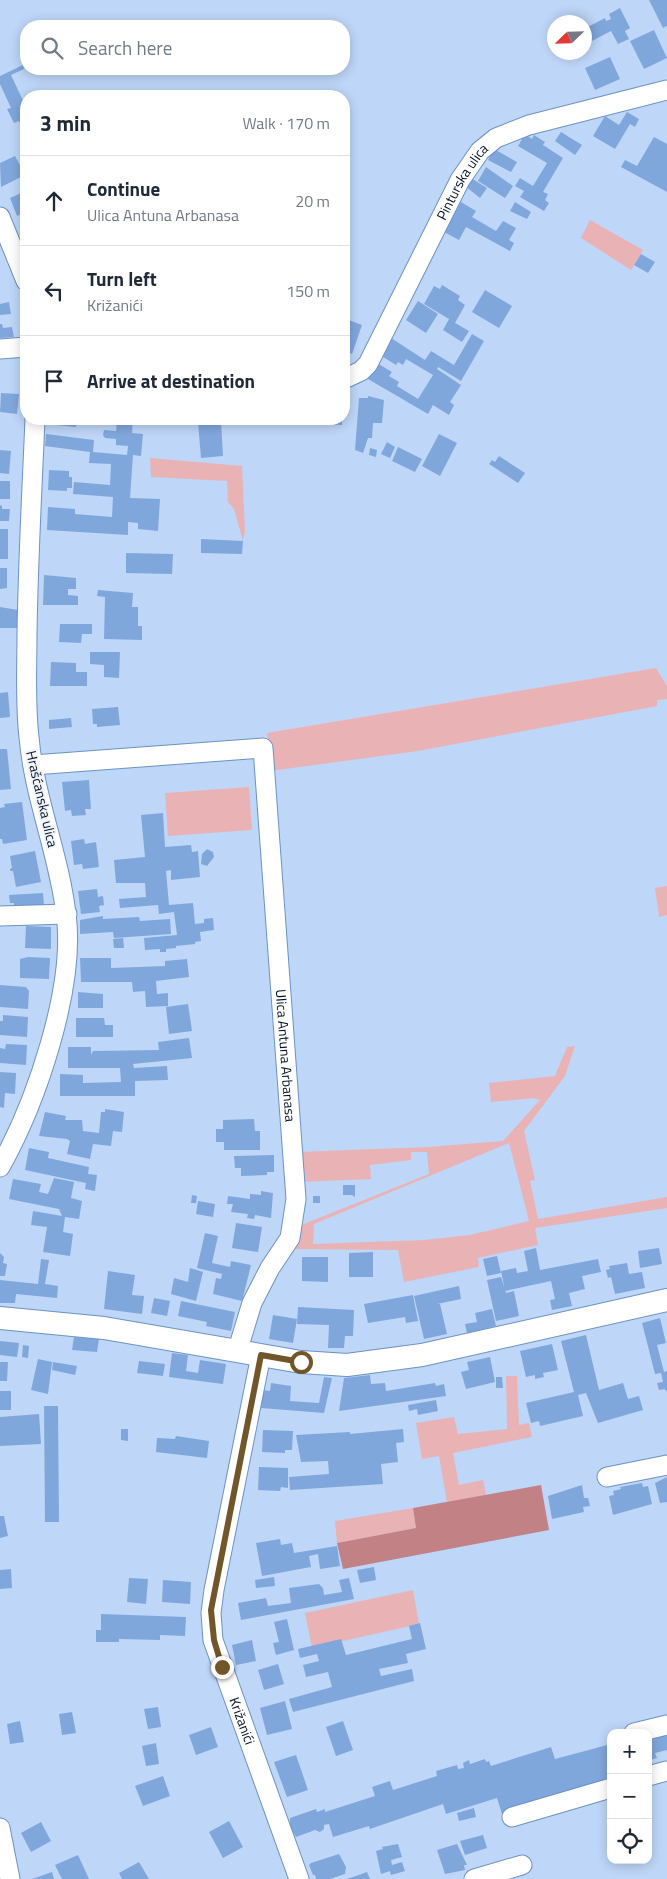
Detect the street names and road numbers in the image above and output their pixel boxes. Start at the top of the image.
street label: Pinturska ulica [431,138,492,223]
street label: Hrašćanska ulica [21,748,64,849]
street label: Ulica Antuna Arbanasa [271,988,301,1123]
street label: Križanići [224,1694,261,1747]

